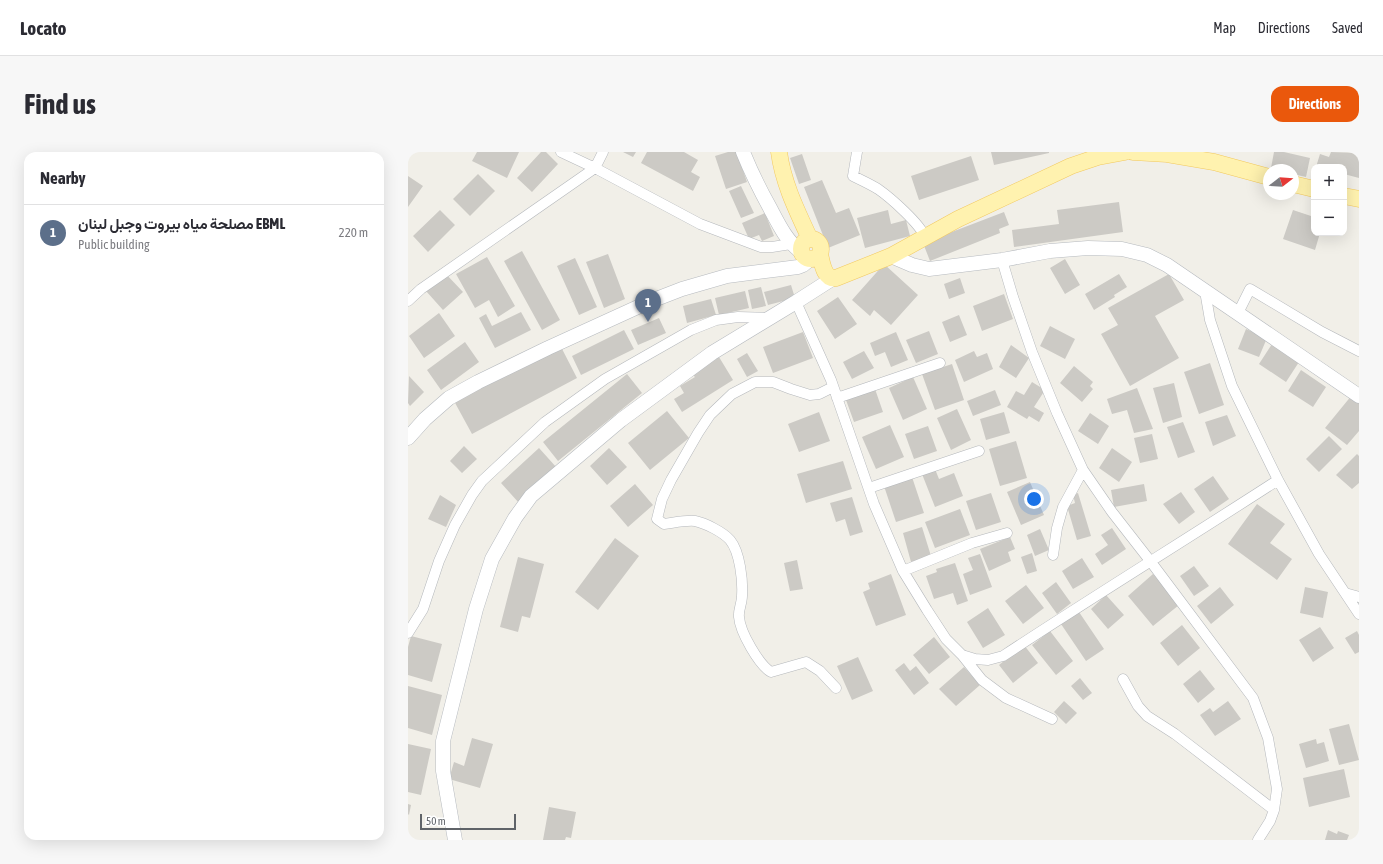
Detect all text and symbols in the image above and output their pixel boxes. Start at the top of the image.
text: Locato [20,17,66,39]
text: Map [1213,20,1236,36]
text: Directions [1258,20,1310,36]
text: Saved [1332,20,1363,36]
button: Directions [1271,86,1359,122]
text: Find us [24,88,96,120]
north arrow [1263,164,1299,200]
map controls [1311,164,1347,236]
button: + [1311,164,1347,200]
text: Nearby [40,168,86,188]
button: − [1311,200,1347,236]
text: مصلحة مياه بيروت وجبل لبنان EBML [78,215,285,232]
text: 1 [50,225,56,240]
text: 220 m [339,225,368,240]
text: Public building [78,237,150,252]
pin: 1 [635,289,661,322]
your location [1024,489,1044,509]
scale bar [420,812,516,831]
text: 50 m [426,815,446,827]

